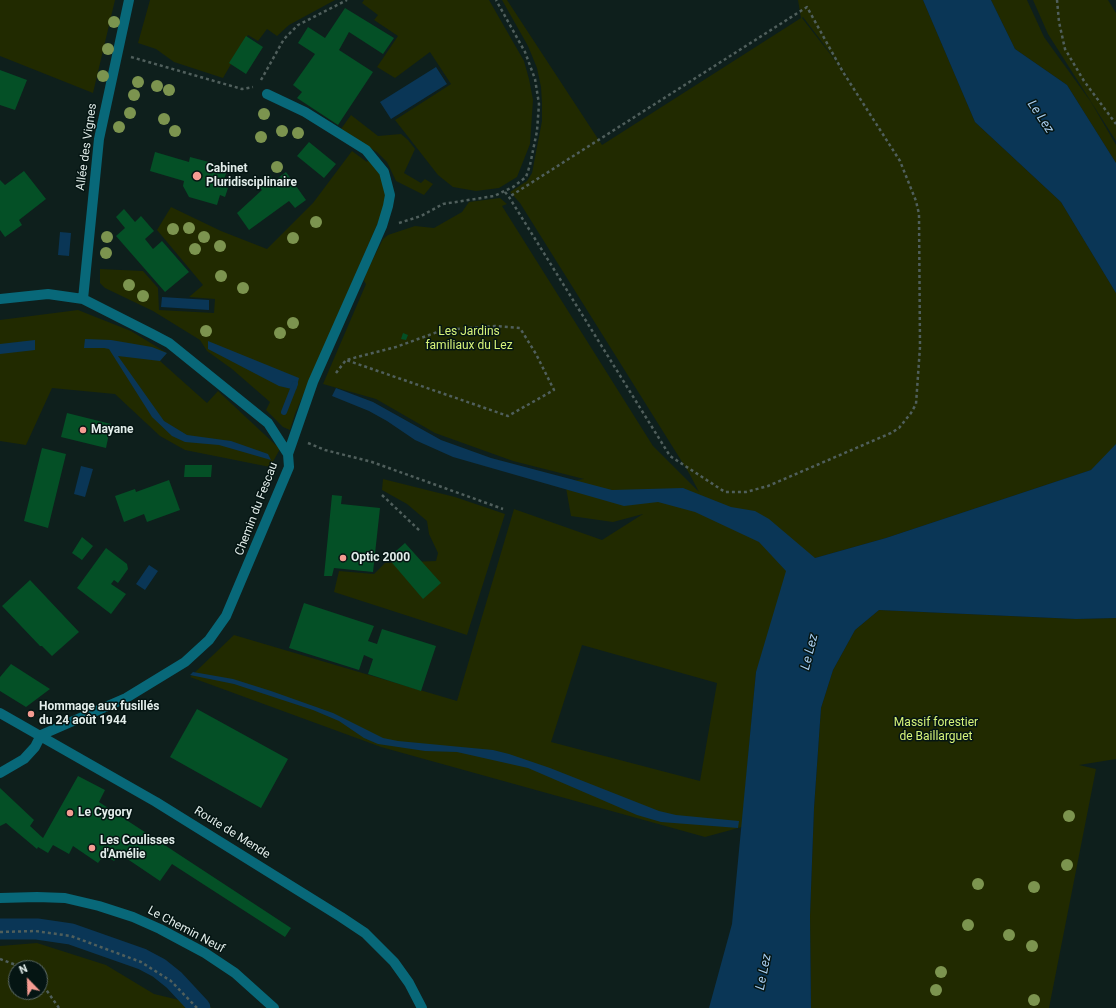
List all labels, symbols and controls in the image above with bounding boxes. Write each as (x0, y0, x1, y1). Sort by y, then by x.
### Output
water label: Le Lez (1023, 98, 1057, 136)
street label: Allée des Vignes (74, 102, 100, 192)
place label: Cabinet Pluridisciplinaire (206, 162, 297, 190)
marker: Cabinet Pluridisciplinaire (191, 170, 203, 182)
park label: Les Jardins familiaux du Lez (425, 325, 513, 353)
place label: Mayane (91, 423, 133, 437)
marker: Mayane (78, 425, 88, 435)
street label: Chemin du Fescau (233, 460, 281, 558)
place label: Optic 2000 (351, 551, 410, 565)
marker: Optic 2000 (338, 553, 348, 563)
water label: Le Lez (798, 632, 822, 672)
place label: Hommage aux fusillés du 24 août 1944 (39, 700, 159, 728)
marker: Hommage aux fusillés du 24 août 1944 (26, 709, 36, 719)
park label: Massif forestier de Baillarguet (894, 716, 978, 744)
street label: Route de Mende (191, 804, 273, 862)
place label: Le Cygory (78, 806, 132, 820)
marker: Le Cygory (65, 808, 75, 818)
place label: Les Coulisses d'Amélie (100, 834, 175, 862)
marker: Les Coulisses d'Amélie (87, 843, 97, 853)
street label: Le Chemin Neuf (145, 904, 227, 956)
water label: Le Lez (753, 953, 775, 991)
north arrow (8, 960, 48, 1000)
text: N (17, 962, 30, 977)

